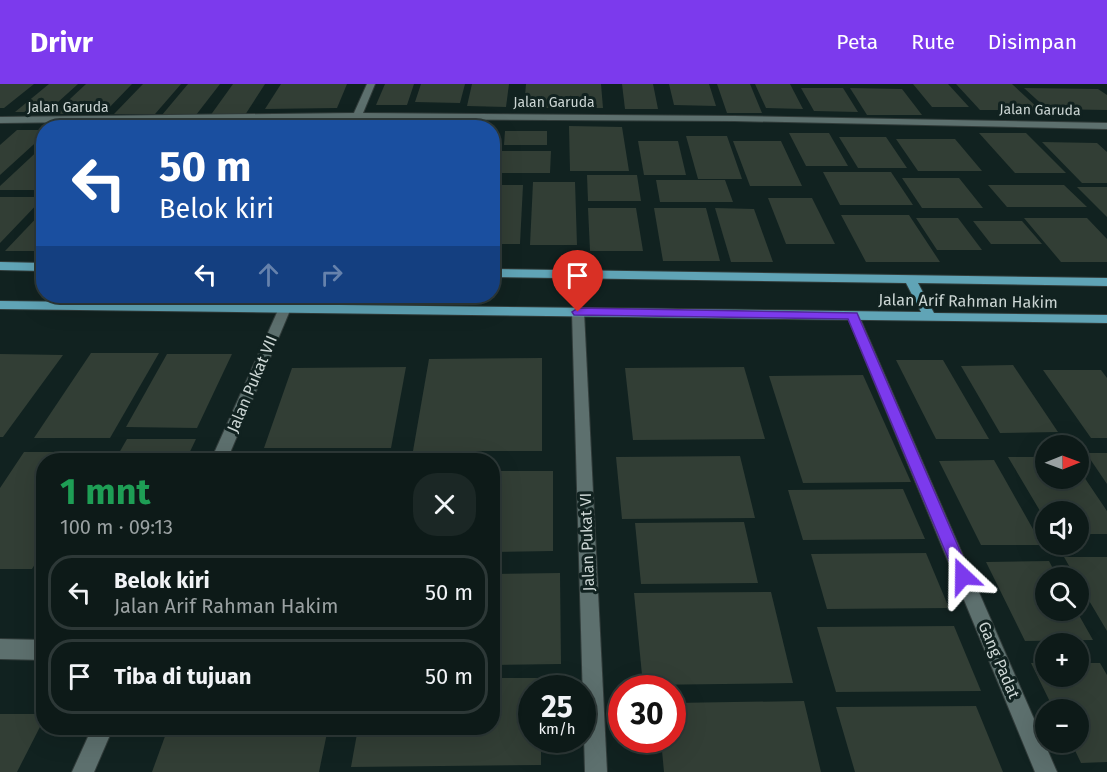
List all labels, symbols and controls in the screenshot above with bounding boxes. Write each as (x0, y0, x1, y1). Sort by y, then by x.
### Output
text: Drivr (30, 26, 93, 59)
text: Peta (836, 29, 878, 55)
text: Rute (911, 29, 955, 55)
text: Disimpan (988, 29, 1077, 55)
street label: Jalan Garuda (513, 94, 595, 111)
street label: Jalan Garuda (27, 99, 109, 116)
street label: Jalan Garuda (999, 101, 1081, 119)
text: 50 m (159, 142, 252, 192)
icon: left (60, 144, 138, 222)
text: Belok kiri (159, 193, 274, 225)
pin (552, 250, 603, 312)
icon: left (189, 258, 222, 291)
icon: ahead (252, 258, 285, 291)
icon: right (315, 258, 348, 291)
icon: arrive (561, 259, 594, 292)
street label: Jalan Arif Rahman Hakim (878, 290, 1058, 312)
street label: Jalan Pukat VII (223, 333, 281, 435)
north arrow (1035, 435, 1089, 489)
map controls (1035, 435, 1089, 753)
text: 1 mnt (60, 470, 150, 514)
button: close (413, 473, 476, 536)
street label: Jalan Pukat VI (576, 492, 598, 592)
button: sound (1035, 501, 1089, 555)
text: 100 m · 09:13 (60, 515, 173, 539)
position arrow (931, 544, 995, 608)
text: Belok kiri (114, 567, 210, 594)
button: search (1035, 567, 1089, 621)
icon: left (63, 576, 96, 609)
text: 50 m (425, 579, 473, 606)
text: Jalan Arif Rahman Hakim (114, 594, 338, 618)
street label: Gang Padat (974, 619, 1024, 702)
button: + (1035, 633, 1089, 687)
icon: arrive (63, 660, 96, 693)
text: Tiba di tujuan (114, 663, 251, 690)
text: 50 m (425, 663, 473, 690)
speed limit sign: 30 (608, 675, 686, 753)
text: 25 (541, 689, 573, 725)
button: − (1035, 699, 1089, 753)
text: km/h (538, 720, 576, 738)

